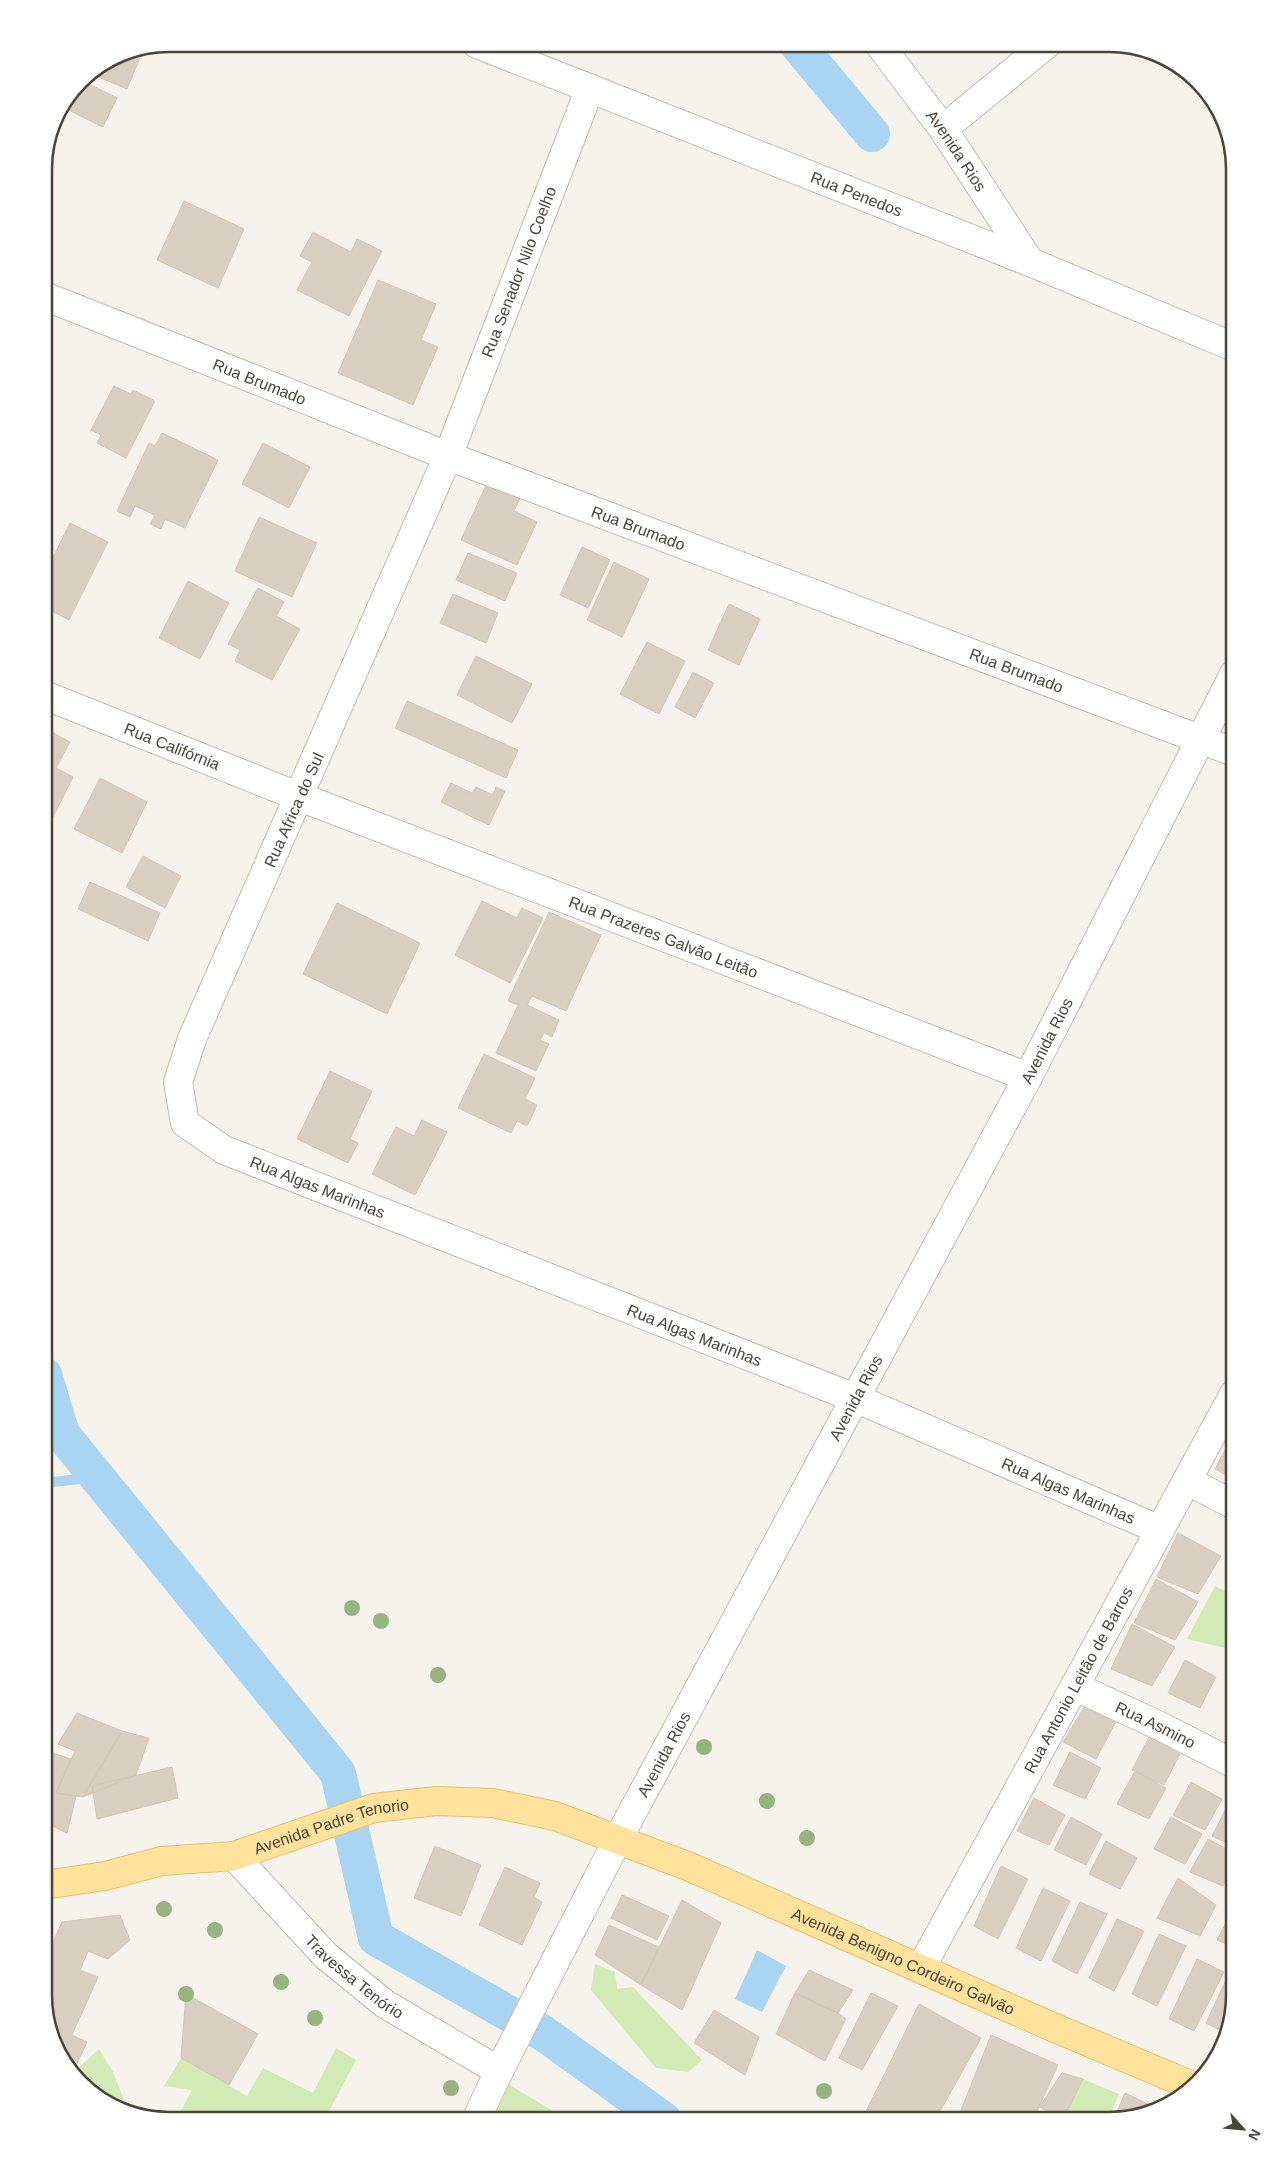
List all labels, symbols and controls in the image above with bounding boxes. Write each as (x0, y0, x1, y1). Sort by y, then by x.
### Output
street label: Avenida Rios (923, 107, 990, 194)
street label: Rua Penedos (808, 168, 905, 219)
street label: Rua Senador Nilo Coelho (479, 184, 559, 360)
street label: Rua Brumado (211, 355, 309, 408)
street label: Rua Brumado (589, 502, 688, 553)
street label: Rua Brumado (967, 645, 1066, 695)
street label: Rua Califórnia (122, 719, 223, 773)
street label: Rua Africa do Sul (261, 750, 327, 870)
street label: Rua Prazeres Galvão Leitão (567, 893, 760, 981)
street label: Avenida Rios (1018, 995, 1076, 1086)
street label: Rua Algas Marinhas (248, 1153, 387, 1221)
street label: Rua Algas Marinhas (625, 1301, 764, 1369)
street label: Avenida Rios (826, 1352, 885, 1443)
street label: Rua Algas Marinhas (999, 1454, 1138, 1527)
street label: Rua Antonio Leitão de Barros (1020, 1584, 1136, 1776)
street label: Rua Asmino (1113, 1698, 1198, 1751)
street label: Avenida Rios (634, 1709, 693, 1800)
street label: Avenida Padre Tenorio (252, 1796, 410, 1857)
street label: Avenida Benigno Cordeiro Galvão (789, 1905, 1017, 2018)
street label: Travessa Tenório (302, 1931, 407, 2022)
north arrow (1218, 2104, 1268, 2154)
text: N (1245, 2127, 1264, 2143)

